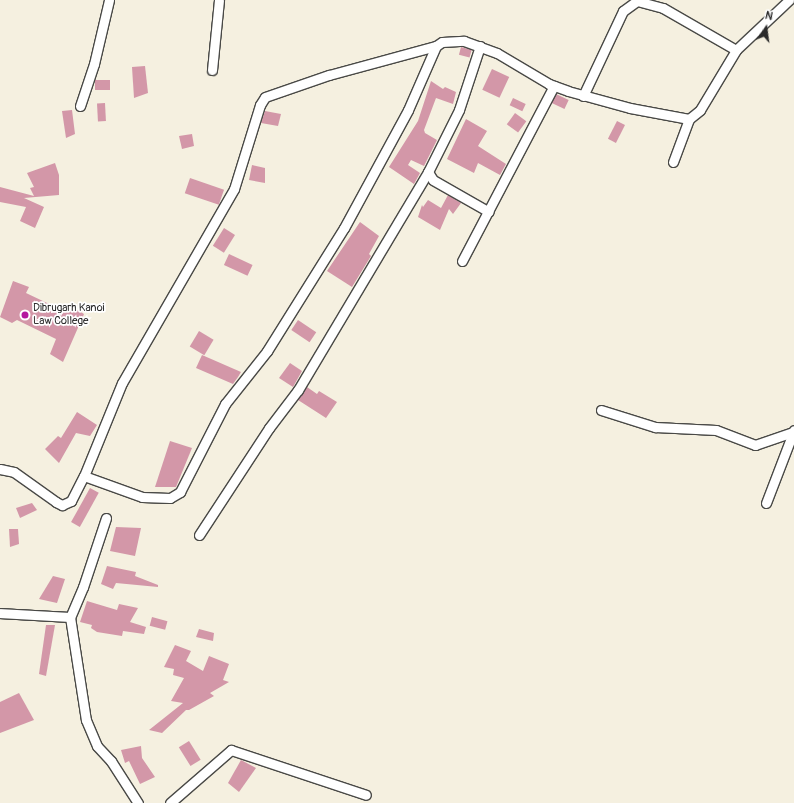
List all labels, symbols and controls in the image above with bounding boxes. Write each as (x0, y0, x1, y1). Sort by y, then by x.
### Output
north arrow (746, 8, 786, 48)
text: N (764, 9, 774, 23)
place label: Dibrugarh Kanoi Law College (33, 302, 105, 328)
marker: Dibrugarh Kanoi Law College (20, 310, 30, 320)

